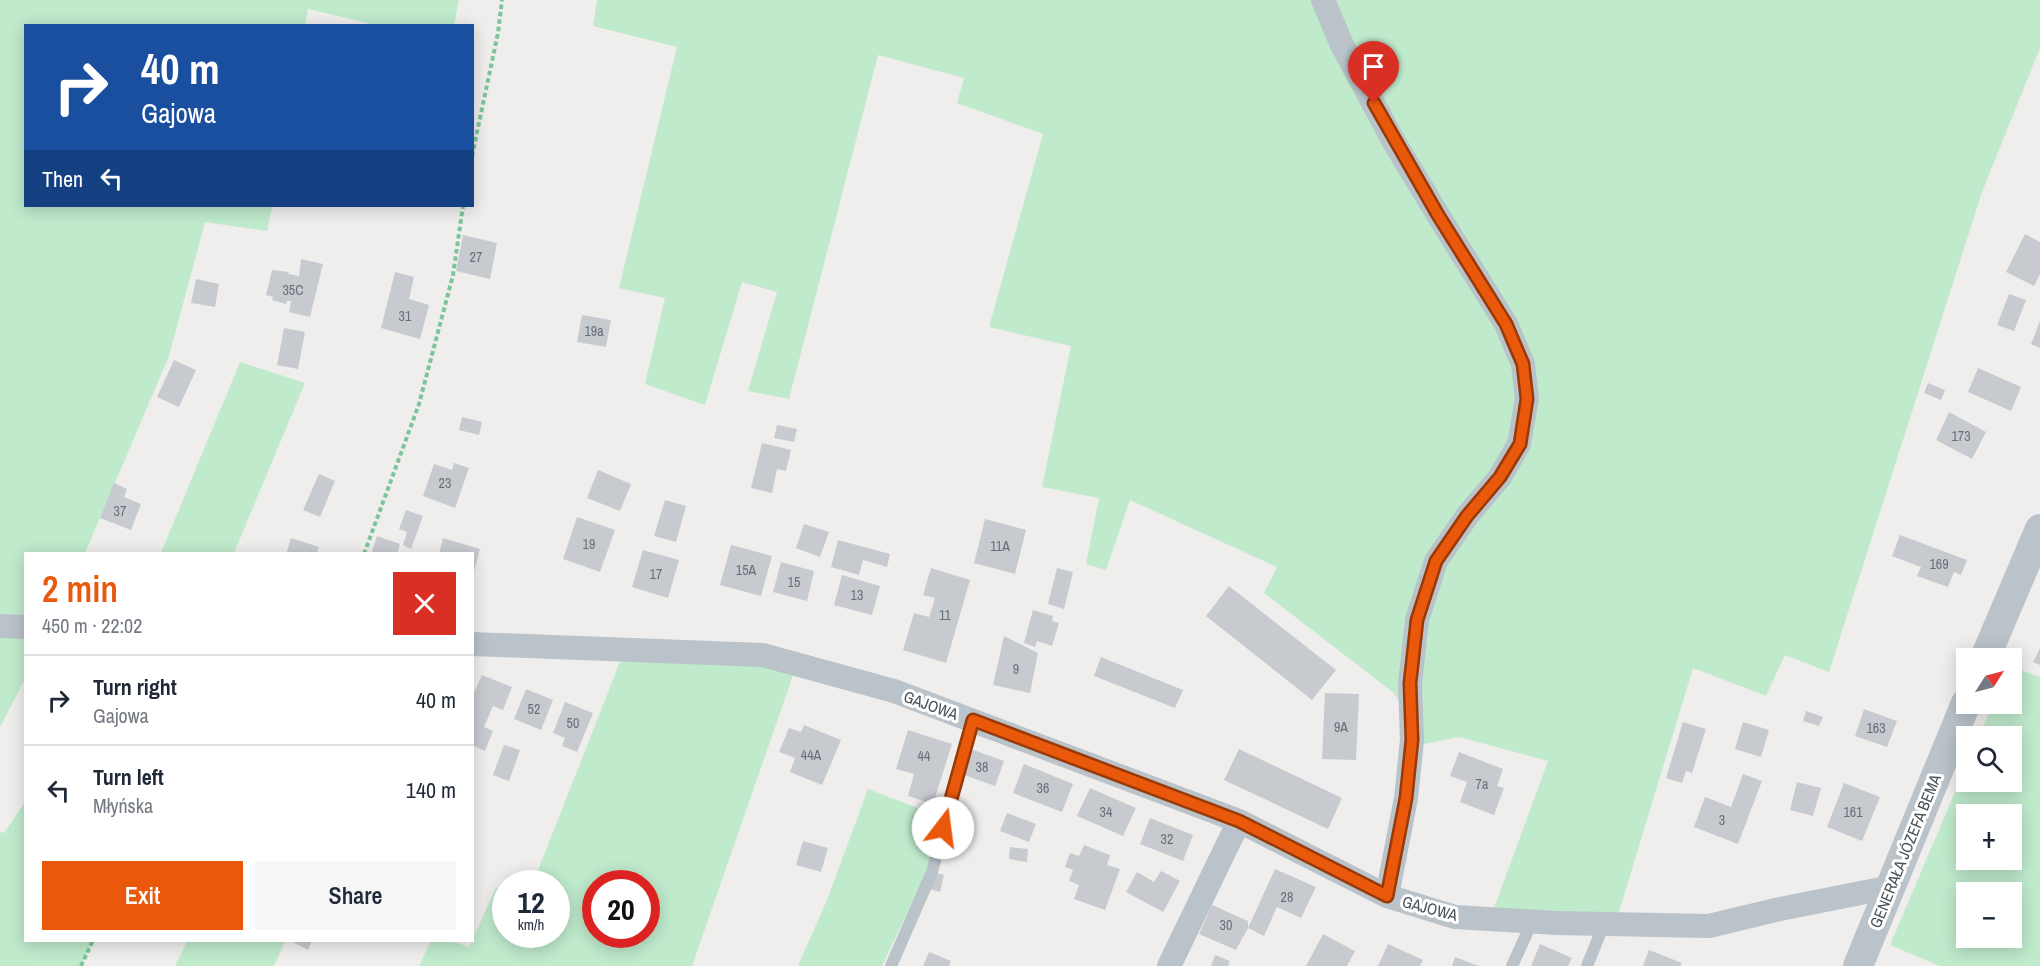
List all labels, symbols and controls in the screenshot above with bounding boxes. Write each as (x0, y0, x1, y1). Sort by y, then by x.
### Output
text: 40 m (141, 41, 220, 97)
pin (1348, 41, 1399, 103)
icon: right (42, 48, 120, 126)
icon: arrive (1357, 50, 1390, 83)
text: Gajowa (141, 95, 216, 131)
icon: left (95, 162, 128, 195)
text: Then (42, 164, 83, 194)
house number: 27 (470, 248, 482, 266)
house number: 35C (282, 281, 304, 299)
house number: 31 (399, 307, 412, 325)
house number: 19a (584, 322, 604, 340)
house number: 173 (1951, 427, 1971, 445)
house number: 23 (439, 474, 451, 492)
house number: 37 (114, 502, 126, 520)
house number: 19 (583, 535, 595, 553)
house number: 11A (990, 537, 1010, 555)
house number: 169 (1929, 555, 1949, 573)
house number: 15A (736, 561, 757, 579)
text: 2 min (42, 565, 118, 613)
house number: 17 (650, 565, 662, 583)
button: close (393, 572, 456, 635)
house number: 15 (788, 573, 800, 591)
house number: 13 (851, 586, 863, 604)
house number: 11 (939, 606, 952, 624)
text: 450 m · 22:02 (42, 612, 142, 639)
north arrow (1956, 648, 2022, 714)
map controls (1956, 648, 2022, 948)
house number: 9 (1013, 660, 1019, 678)
text: Turn right (93, 672, 177, 702)
icon: right (42, 684, 75, 717)
text: 40 m (416, 685, 456, 715)
street label: GAJOWA (901, 685, 961, 725)
house number: 52 (528, 700, 540, 718)
text: Gajowa (93, 702, 149, 729)
house number: 50 (567, 714, 579, 732)
house number: 9A (1334, 718, 1348, 736)
house number: 163 (1866, 719, 1886, 737)
button: search (1956, 726, 2022, 792)
house number: 44A (801, 746, 822, 764)
house number: 44 (918, 747, 931, 765)
house number: 38 (976, 758, 988, 776)
text: Turn left (93, 762, 164, 792)
street label: GENERAŁA JÓZEFA BEMA (1864, 771, 1946, 931)
icon: left (42, 774, 75, 807)
text: 140 m (406, 775, 456, 805)
house number: 7a (1476, 775, 1489, 793)
house number: 36 (1037, 779, 1049, 797)
text: Młyńska (93, 792, 153, 819)
position arrow (911, 796, 975, 860)
house number: 34 (1100, 803, 1113, 821)
house number: 161 (1843, 803, 1863, 821)
button: + (1956, 804, 2022, 870)
house number: 3 (1719, 811, 1725, 829)
house number: 32 (1161, 830, 1173, 848)
button: Exit (42, 861, 243, 930)
button: Share (255, 861, 456, 930)
speed limit sign: 20 (582, 870, 660, 948)
text: 12 (517, 882, 545, 922)
button: − (1956, 882, 2022, 948)
house number: 28 (1281, 888, 1293, 906)
street label: GAJOWA (1400, 890, 1460, 926)
text: km/h (518, 914, 544, 935)
house number: 30 (1220, 916, 1232, 934)

